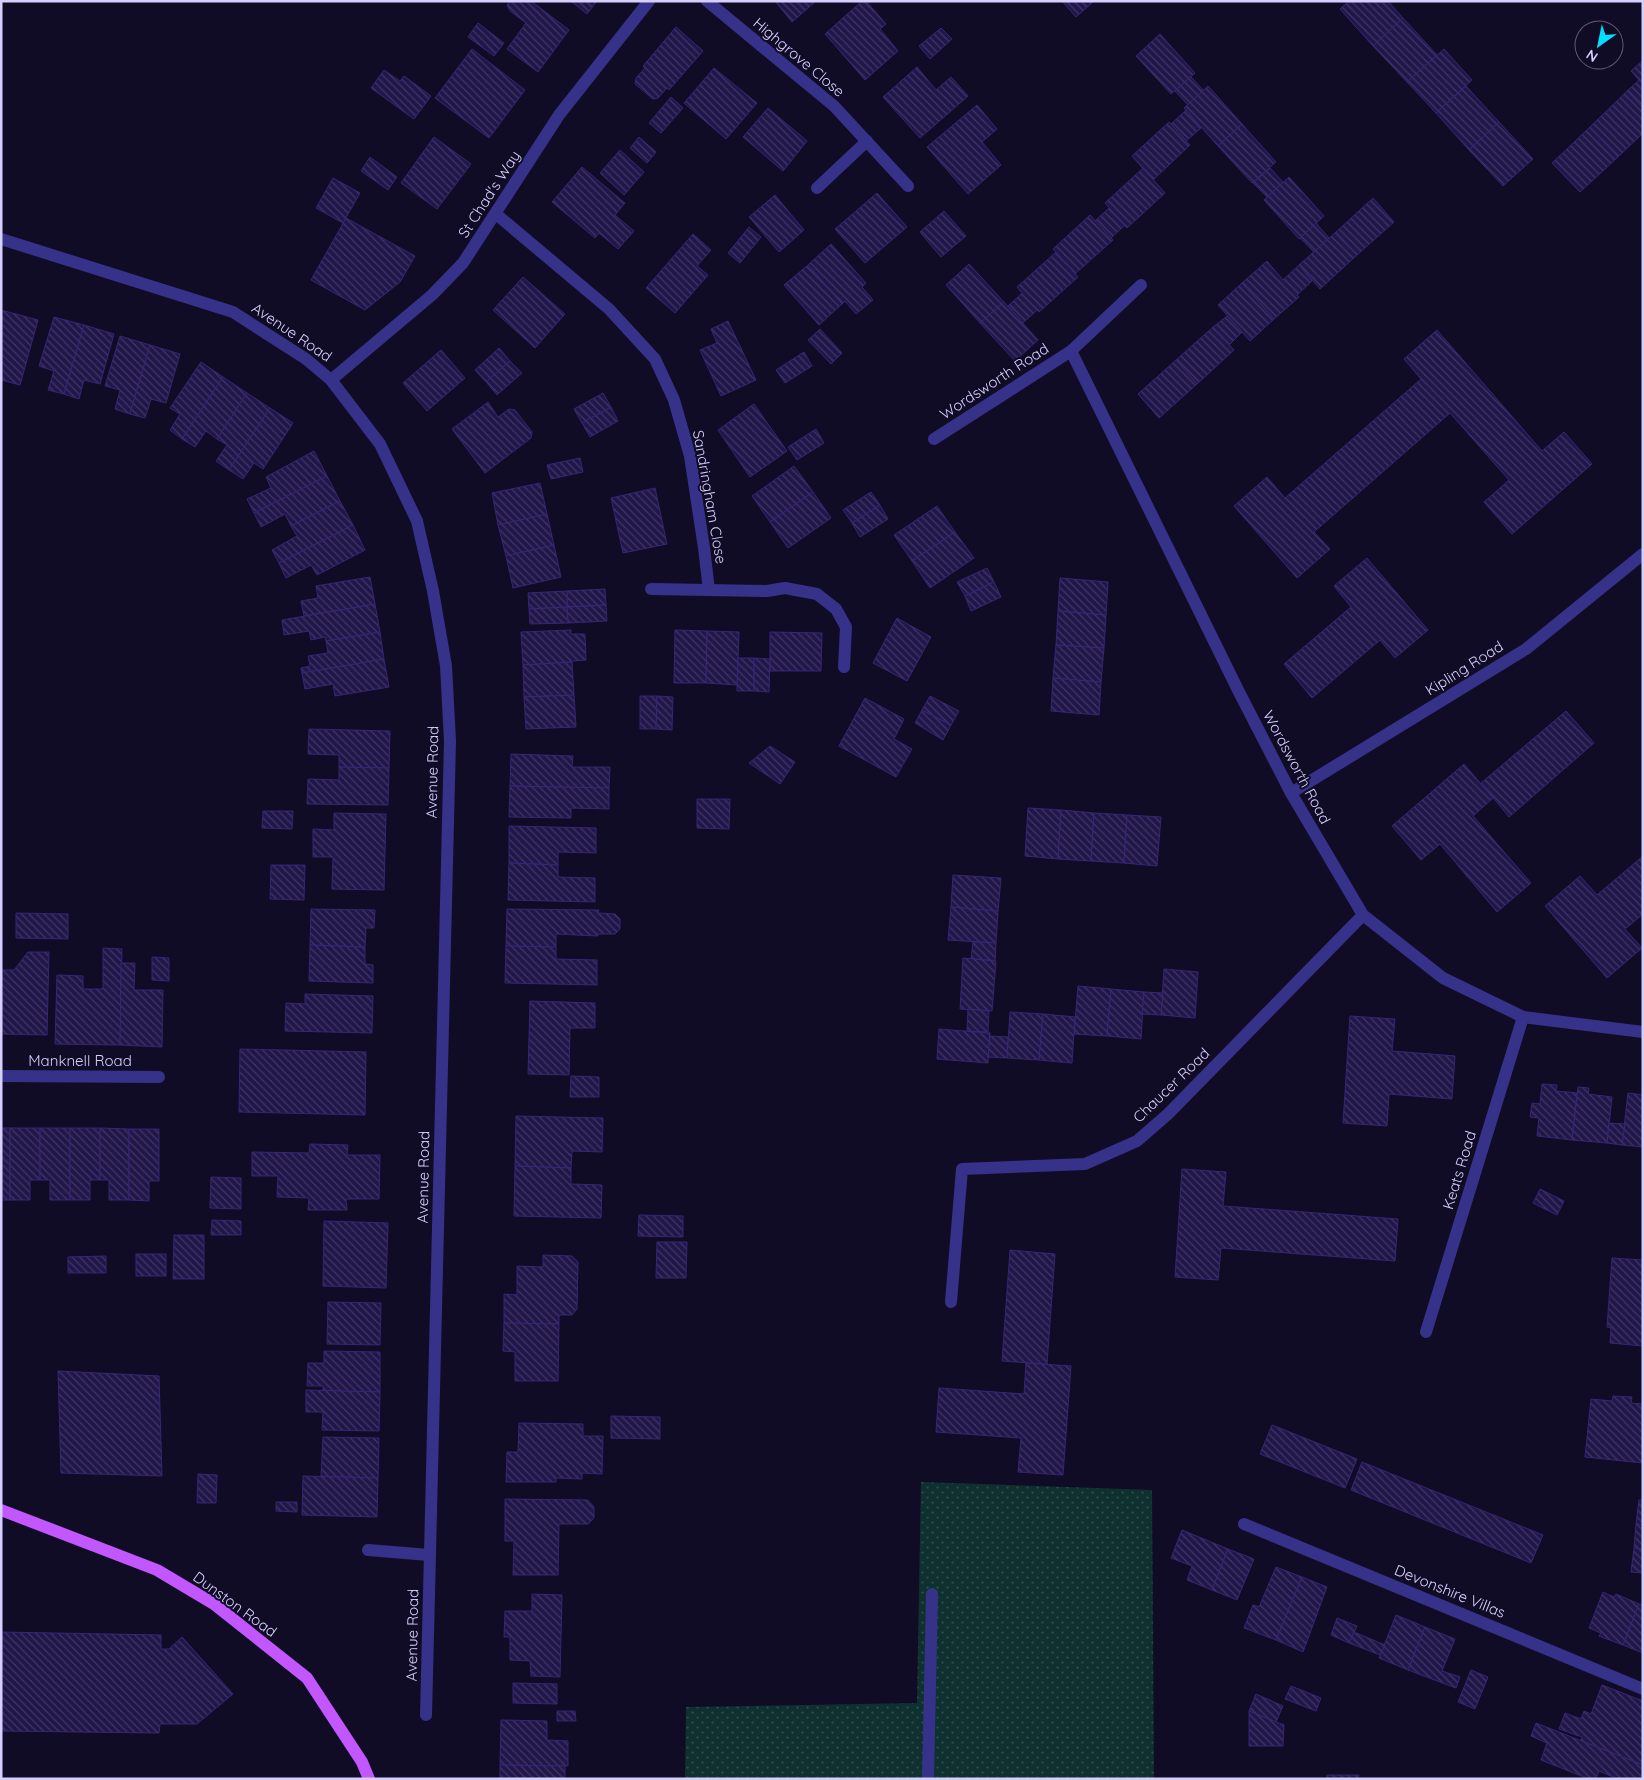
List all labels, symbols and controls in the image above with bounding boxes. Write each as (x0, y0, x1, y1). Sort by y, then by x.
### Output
street label: Highgrove Close (749, 13, 849, 101)
north arrow (1574, 20, 1624, 70)
text: N (1583, 46, 1601, 66)
street label: St Chad's Way (454, 147, 524, 241)
street label: Avenue Road (248, 298, 336, 366)
street label: Wordsworth Road (936, 339, 1052, 423)
street label: Sandringham Close (689, 429, 731, 565)
street label: Kipling Road (1421, 637, 1507, 699)
street label: Wordsworth Road (1259, 707, 1335, 827)
street label: Avenue Road (422, 726, 442, 818)
street label: Chaucer Road (1129, 1044, 1213, 1126)
street label: Manknell Road (28, 1051, 132, 1070)
street label: Keats Road (1438, 1128, 1480, 1212)
street label: Avenue Road (413, 1131, 433, 1223)
street label: Devonshire Villas (1392, 1560, 1508, 1622)
street label: Dunston Road (189, 1567, 281, 1641)
street label: Avenue Road (402, 1589, 422, 1681)

